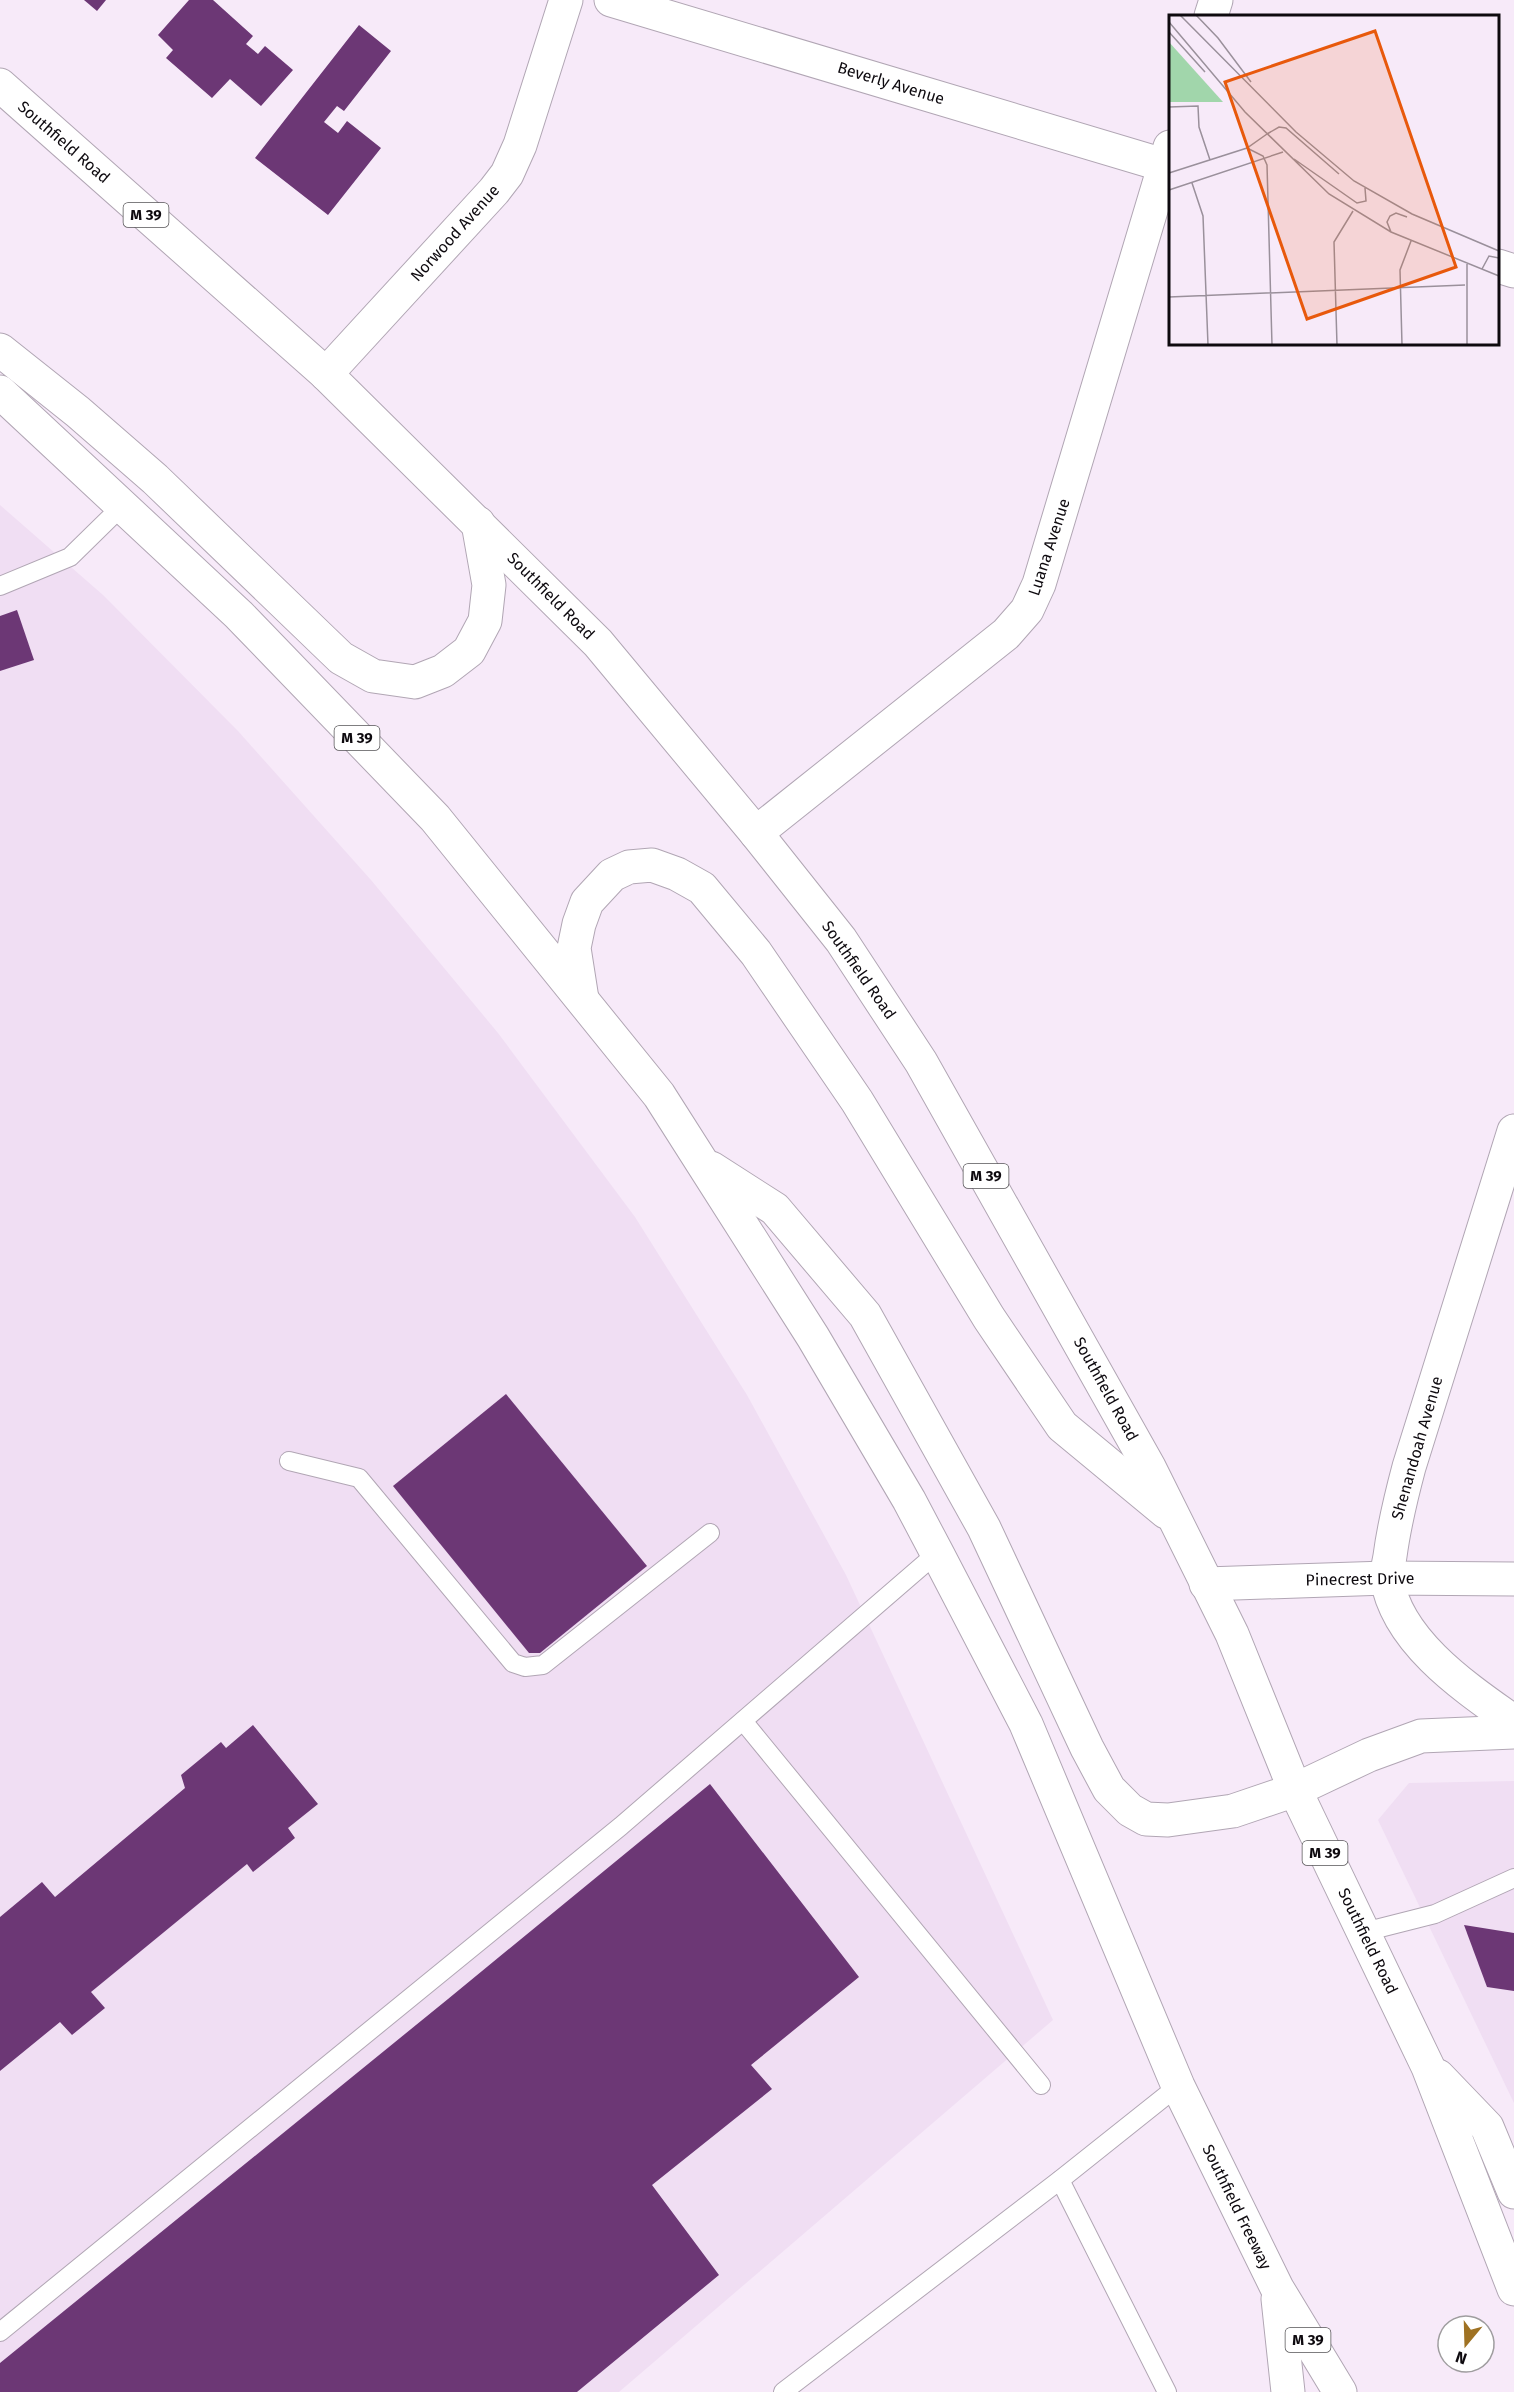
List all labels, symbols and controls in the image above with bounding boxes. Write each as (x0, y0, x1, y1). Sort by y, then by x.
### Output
inset map (1169, 15, 1499, 345)
street label: Beverly Avenue (835, 58, 947, 108)
street label: Southfield Road (14, 97, 114, 187)
street label: Norwood Avenue (407, 181, 503, 285)
road number: M 39 (124, 203, 168, 227)
street label: Luana Avenue (1024, 496, 1074, 598)
street label: Southfield Road (503, 548, 599, 644)
road number: M 39 (334, 726, 380, 750)
street label: Southfield Road (818, 917, 900, 1023)
road number: M 39 (964, 1164, 1008, 1188)
street label: Southfield Road (1070, 1334, 1142, 1444)
street label: Shenandoah Avenue (1387, 1374, 1447, 1522)
street label: Pinecrest Drive (1305, 1569, 1415, 1589)
road number: M 39 (1302, 1841, 1348, 1865)
street label: Southfield Road (1334, 1885, 1402, 1997)
street label: Southfield Freeway (1198, 2141, 1276, 2273)
north arrow (1436, 2314, 1496, 2374)
road number: M 39 (1286, 2328, 1330, 2352)
text: N (1453, 2347, 1469, 2368)

